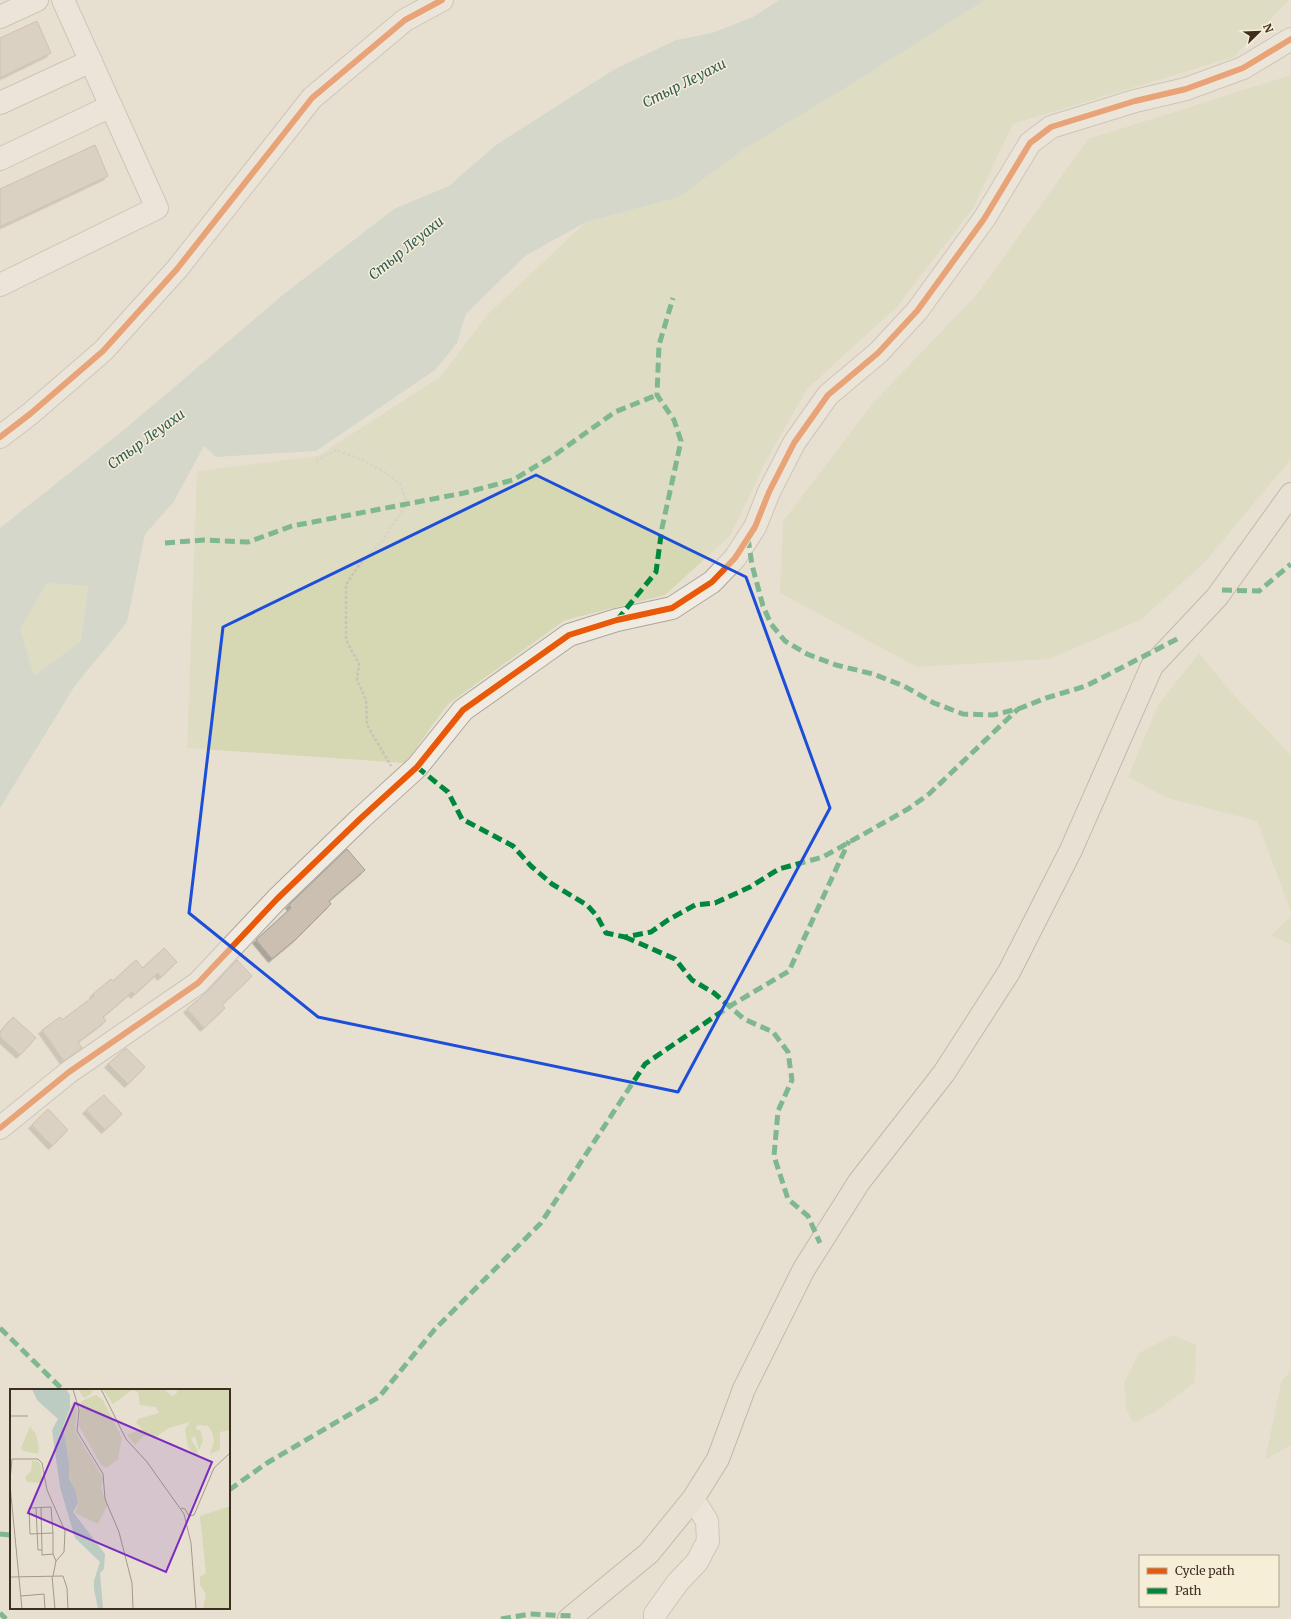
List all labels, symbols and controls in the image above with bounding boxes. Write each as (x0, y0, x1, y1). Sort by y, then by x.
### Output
north arrow (1239, 12, 1279, 52)
text: N (1260, 21, 1276, 35)
water label: Стыр Леуахи (639, 54, 729, 112)
water label: Стыр Леуахи (365, 212, 447, 284)
water label: Стыр Леуахи (104, 405, 188, 473)
inset map (10, 1389, 230, 1609)
legend (1139, 1555, 1279, 1607)
text: Cycle path (1175, 1563, 1235, 1578)
text: Path (1175, 1583, 1201, 1598)

